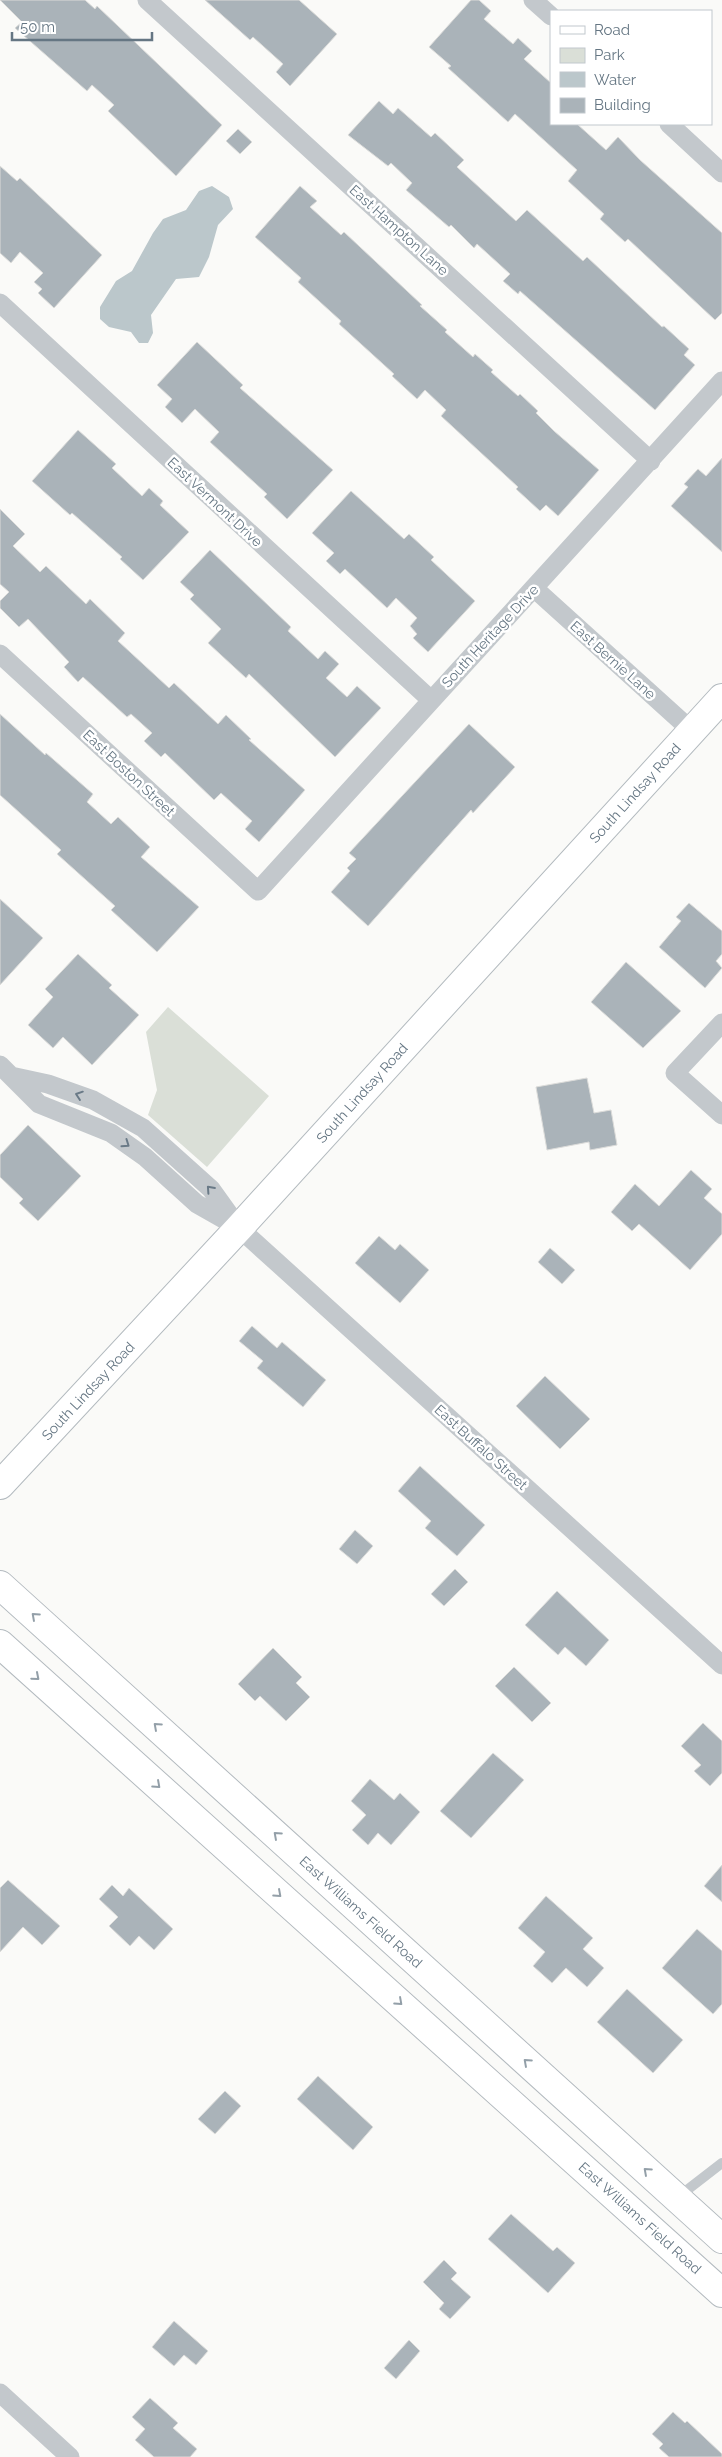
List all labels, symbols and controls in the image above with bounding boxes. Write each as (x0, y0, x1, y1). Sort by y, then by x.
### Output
scale bar (12, 10, 152, 42)
legend (550, 10, 712, 125)
text: 50 m (20, 18, 55, 36)
text: Road (594, 21, 630, 39)
text: Park (594, 46, 625, 64)
text: Water (594, 71, 637, 89)
text: Building (594, 96, 651, 114)
street label: East Hampton Lane (346, 181, 452, 279)
street label: East Vermont Drive (164, 454, 266, 550)
street label: South Heritage Drive (438, 581, 542, 691)
street label: East Bernie Lane (567, 618, 659, 702)
street label: East Boston Street (80, 727, 178, 820)
street label: South Lindsay Road (586, 740, 684, 846)
street label: South Lindsay Road (313, 1040, 411, 1146)
one-way arrow (76, 1091, 84, 1101)
one-way arrow (120, 1138, 130, 1147)
one-way arrow (207, 1185, 216, 1194)
street label: South Lindsay Road (38, 1339, 138, 1443)
street label: East Buffalo Street (431, 1401, 531, 1493)
one-way arrow (31, 1613, 40, 1622)
one-way arrow (31, 1671, 40, 1680)
one-way arrow (153, 1723, 162, 1732)
one-way arrow (152, 1779, 161, 1788)
one-way arrow (273, 1832, 282, 1841)
street label: East Williams Field Road (297, 1853, 425, 1971)
one-way arrow (272, 1888, 281, 1897)
one-way arrow (394, 1996, 403, 2005)
one-way arrow (523, 2059, 532, 2068)
street label: East Williams Field Road (576, 2159, 704, 2277)
one-way arrow (644, 2168, 653, 2177)

